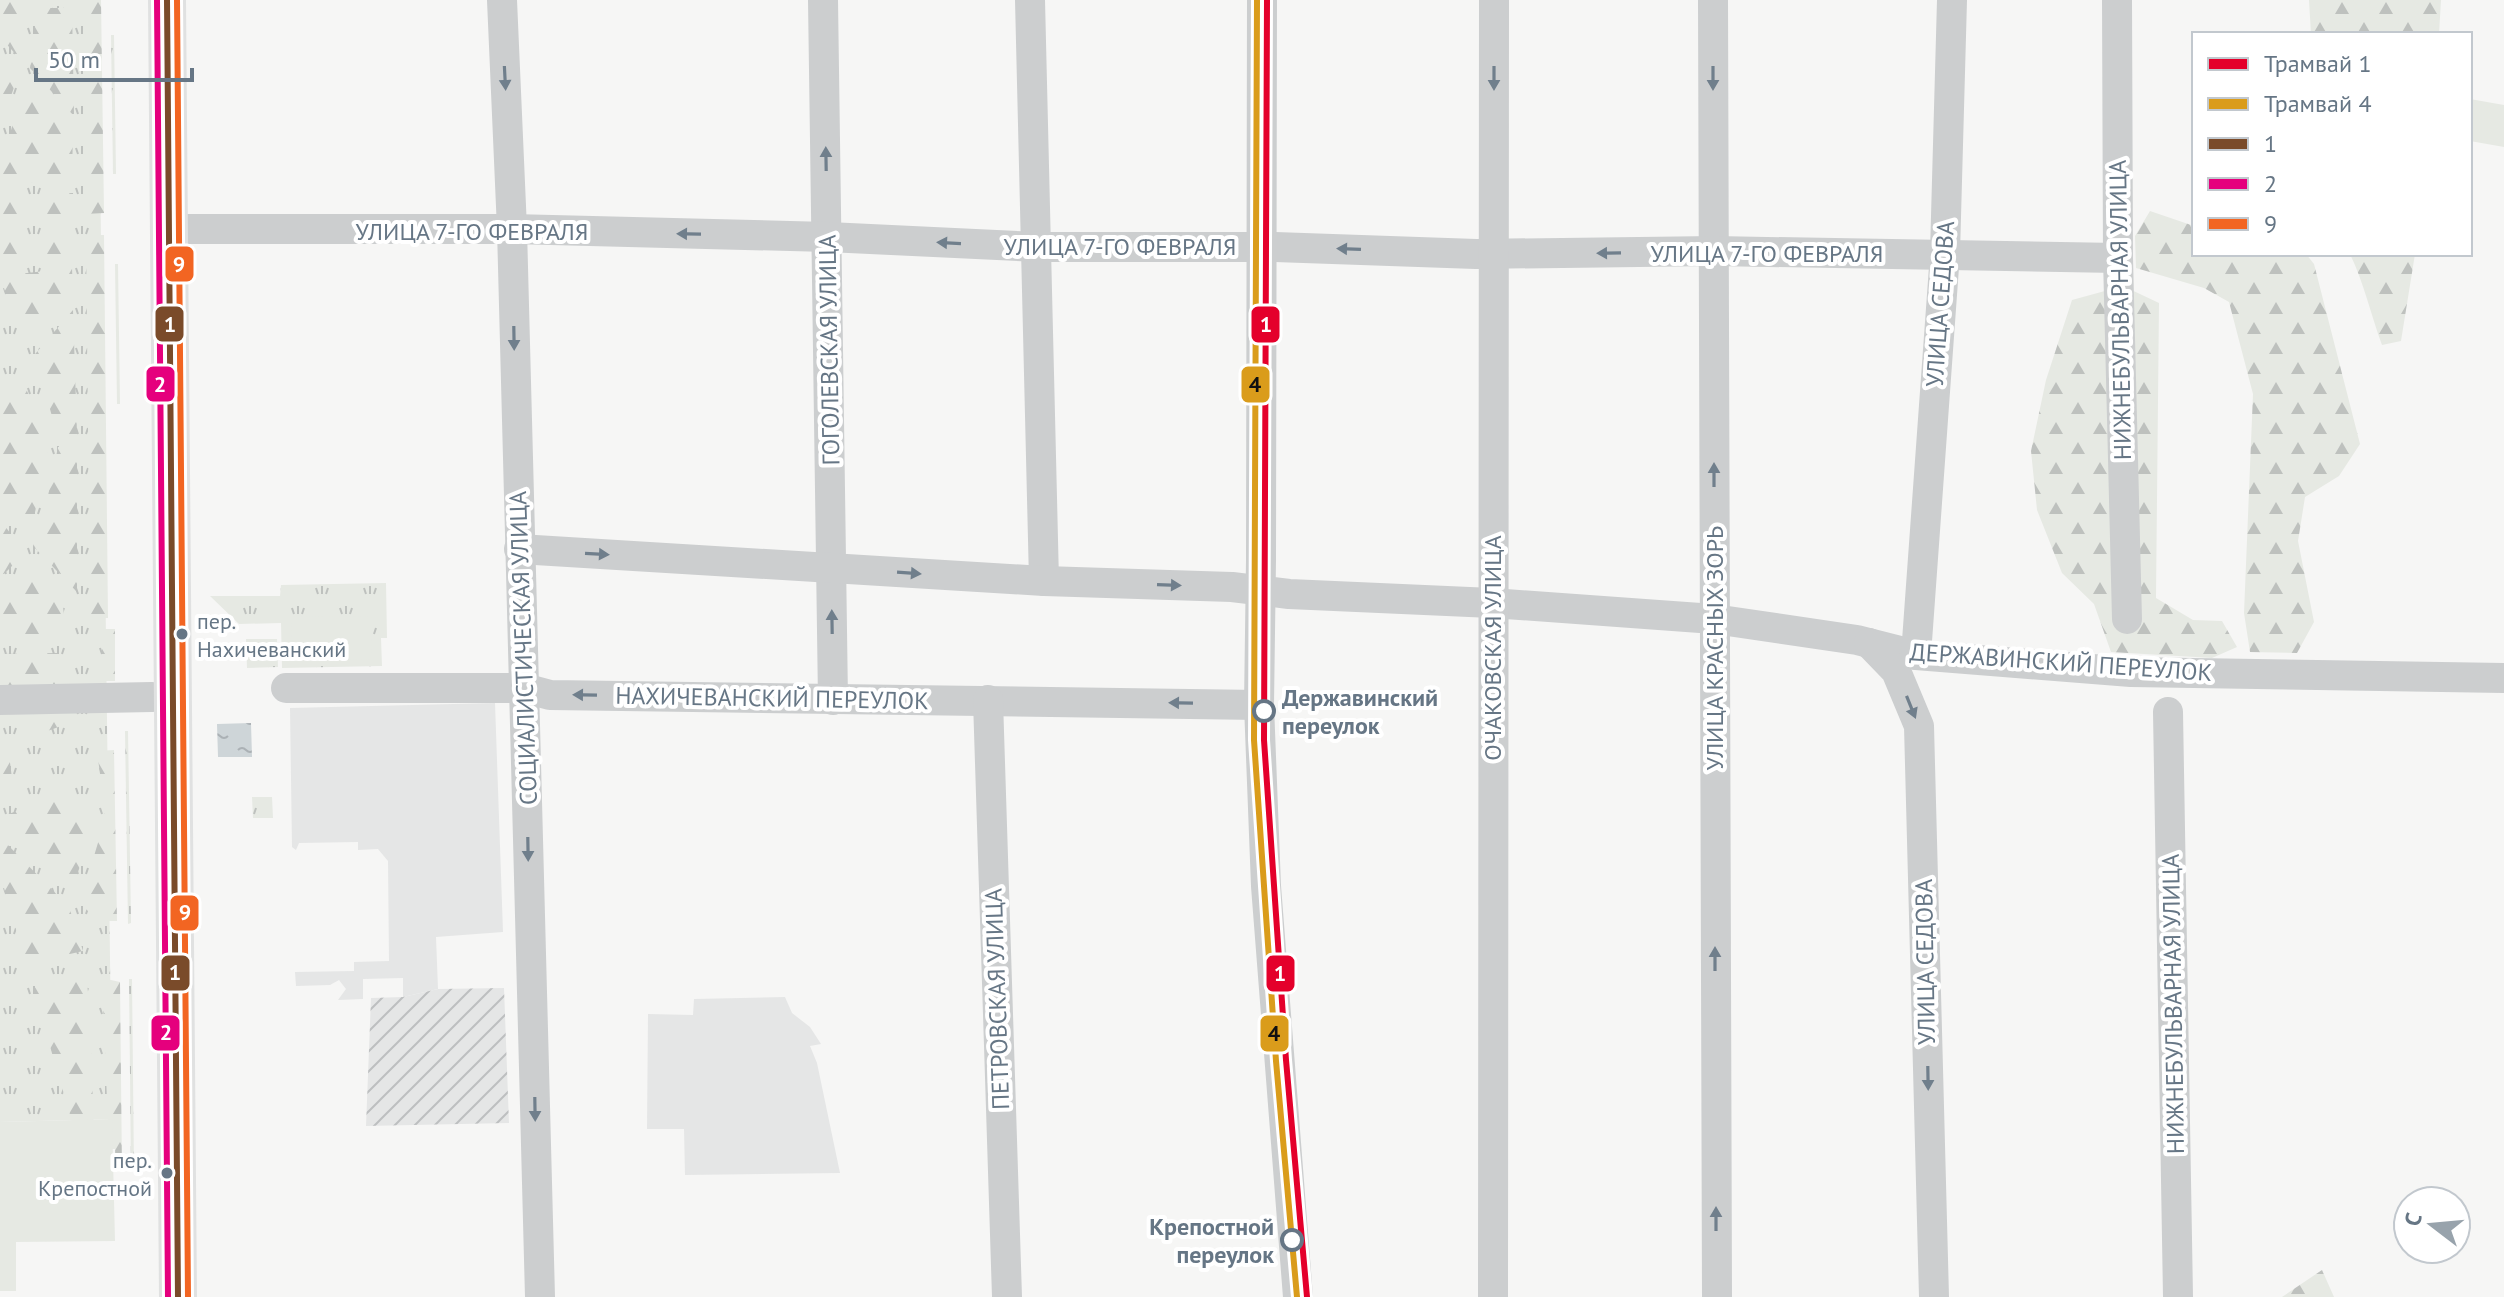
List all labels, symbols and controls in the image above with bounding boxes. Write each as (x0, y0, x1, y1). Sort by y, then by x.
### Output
scale bar (36, 32, 192, 82)
legend (2192, 32, 2472, 256)
text: 50 m (48, 44, 100, 75)
text: Трамвай 1 (2264, 48, 2372, 79)
one-way arrow (499, 66, 512, 91)
one-way arrow (1487, 66, 1500, 91)
one-way arrow (1707, 66, 1719, 91)
text: Трамвай 4 (2264, 88, 2372, 119)
text: 1 (2264, 128, 2277, 159)
one-way arrow (820, 146, 833, 171)
street label: НИЖНЕБУЛЬВАРНАЯ УЛИЦА (2102, 160, 2138, 460)
text: 2 (2264, 168, 2277, 199)
text: 9 (2264, 208, 2277, 239)
street label: УЛИЦА 7-ГО ФЕВРАЛЯ (356, 216, 588, 247)
street label: УЛИЦА СЕДОВА (1919, 220, 1961, 388)
one-way arrow (676, 227, 701, 240)
street label: УЛИЦА 7-ГО ФЕВРАЛЯ (1004, 231, 1236, 262)
street label: ГОГОЛЕВСКАЯ УЛИЦА (811, 234, 847, 466)
one-way arrow (936, 236, 961, 249)
street label: УЛИЦА 7-ГО ФЕВРАЛЯ (1651, 238, 1883, 269)
one-way arrow (1336, 243, 1361, 256)
line badge: 9 (164, 245, 195, 283)
one-way arrow (1596, 246, 1621, 259)
text: 9 (173, 250, 185, 278)
line badge: 1 (154, 305, 185, 343)
line badge: 1 (1250, 305, 1281, 344)
text: 1 (164, 310, 176, 338)
text: 1 (1260, 310, 1272, 338)
one-way arrow (508, 326, 521, 351)
line badge: 2 (145, 365, 176, 403)
line badge: 4 (1240, 365, 1271, 404)
text: 2 (154, 370, 166, 398)
text: 4 (1249, 370, 1262, 398)
one-way arrow (1708, 462, 1720, 487)
street label: СОЦИАЛИСТИЧЕСКАЯ УЛИЦА (502, 490, 544, 806)
street label: УЛИЦА КРАСНЫХ ЗОРЬ (1699, 526, 1730, 770)
street label: ОЧАКОВСКАЯ УЛИЦА (1477, 535, 1508, 761)
one-way arrow (585, 548, 610, 561)
one-way arrow (897, 566, 922, 579)
one-way arrow (1157, 578, 1182, 591)
place label: пер. Нахичеванский (197, 607, 346, 663)
one-way arrow (826, 609, 839, 634)
marker: пер. Нахичеванский (174, 626, 190, 642)
street label: ДЕРЖАВИНСКИЙ ПЕРЕУЛОК (1909, 636, 2213, 688)
street label: НАХИЧЕВАНСКИЙ ПЕРЕУЛОК (615, 680, 929, 716)
place label: Державинский переулок (1282, 682, 1438, 741)
one-way arrow (572, 689, 597, 701)
one-way arrow (1905, 695, 1918, 719)
one-way arrow (1168, 697, 1193, 710)
marker: Державинский переулок (1253, 700, 1275, 722)
one-way arrow (522, 837, 535, 863)
street label: НИЖНЕБУЛЬВАРНАЯ УЛИЦА (2155, 854, 2191, 1154)
street label: УЛИЦА СЕДОВА (1908, 879, 1942, 1045)
street label: ПЕТРОВСКАЯ УЛИЦА (978, 888, 1016, 1110)
line badge: 9 (169, 894, 200, 932)
text: 9 (179, 898, 191, 926)
one-way arrow (1709, 946, 1721, 971)
line badge: 1 (160, 954, 191, 992)
line badge: 1 (1265, 954, 1296, 993)
text: 1 (169, 958, 181, 986)
text: 1 (1274, 959, 1286, 987)
line badge: 2 (150, 1014, 181, 1052)
line badge: 4 (1259, 1014, 1290, 1053)
text: 2 (160, 1018, 172, 1046)
text: 4 (1268, 1019, 1281, 1047)
one-way arrow (1922, 1066, 1934, 1091)
one-way arrow (529, 1097, 541, 1122)
place label: пер. Крепостной (38, 1146, 152, 1202)
marker: пер. Крепостной (159, 1165, 175, 1181)
north arrow (2392, 1185, 2472, 1265)
one-way arrow (1710, 1206, 1722, 1231)
text: С (2398, 1210, 2428, 1229)
place label: Крепостной переулок (1149, 1211, 1274, 1270)
marker: Крепостной переулок (1281, 1229, 1303, 1251)

